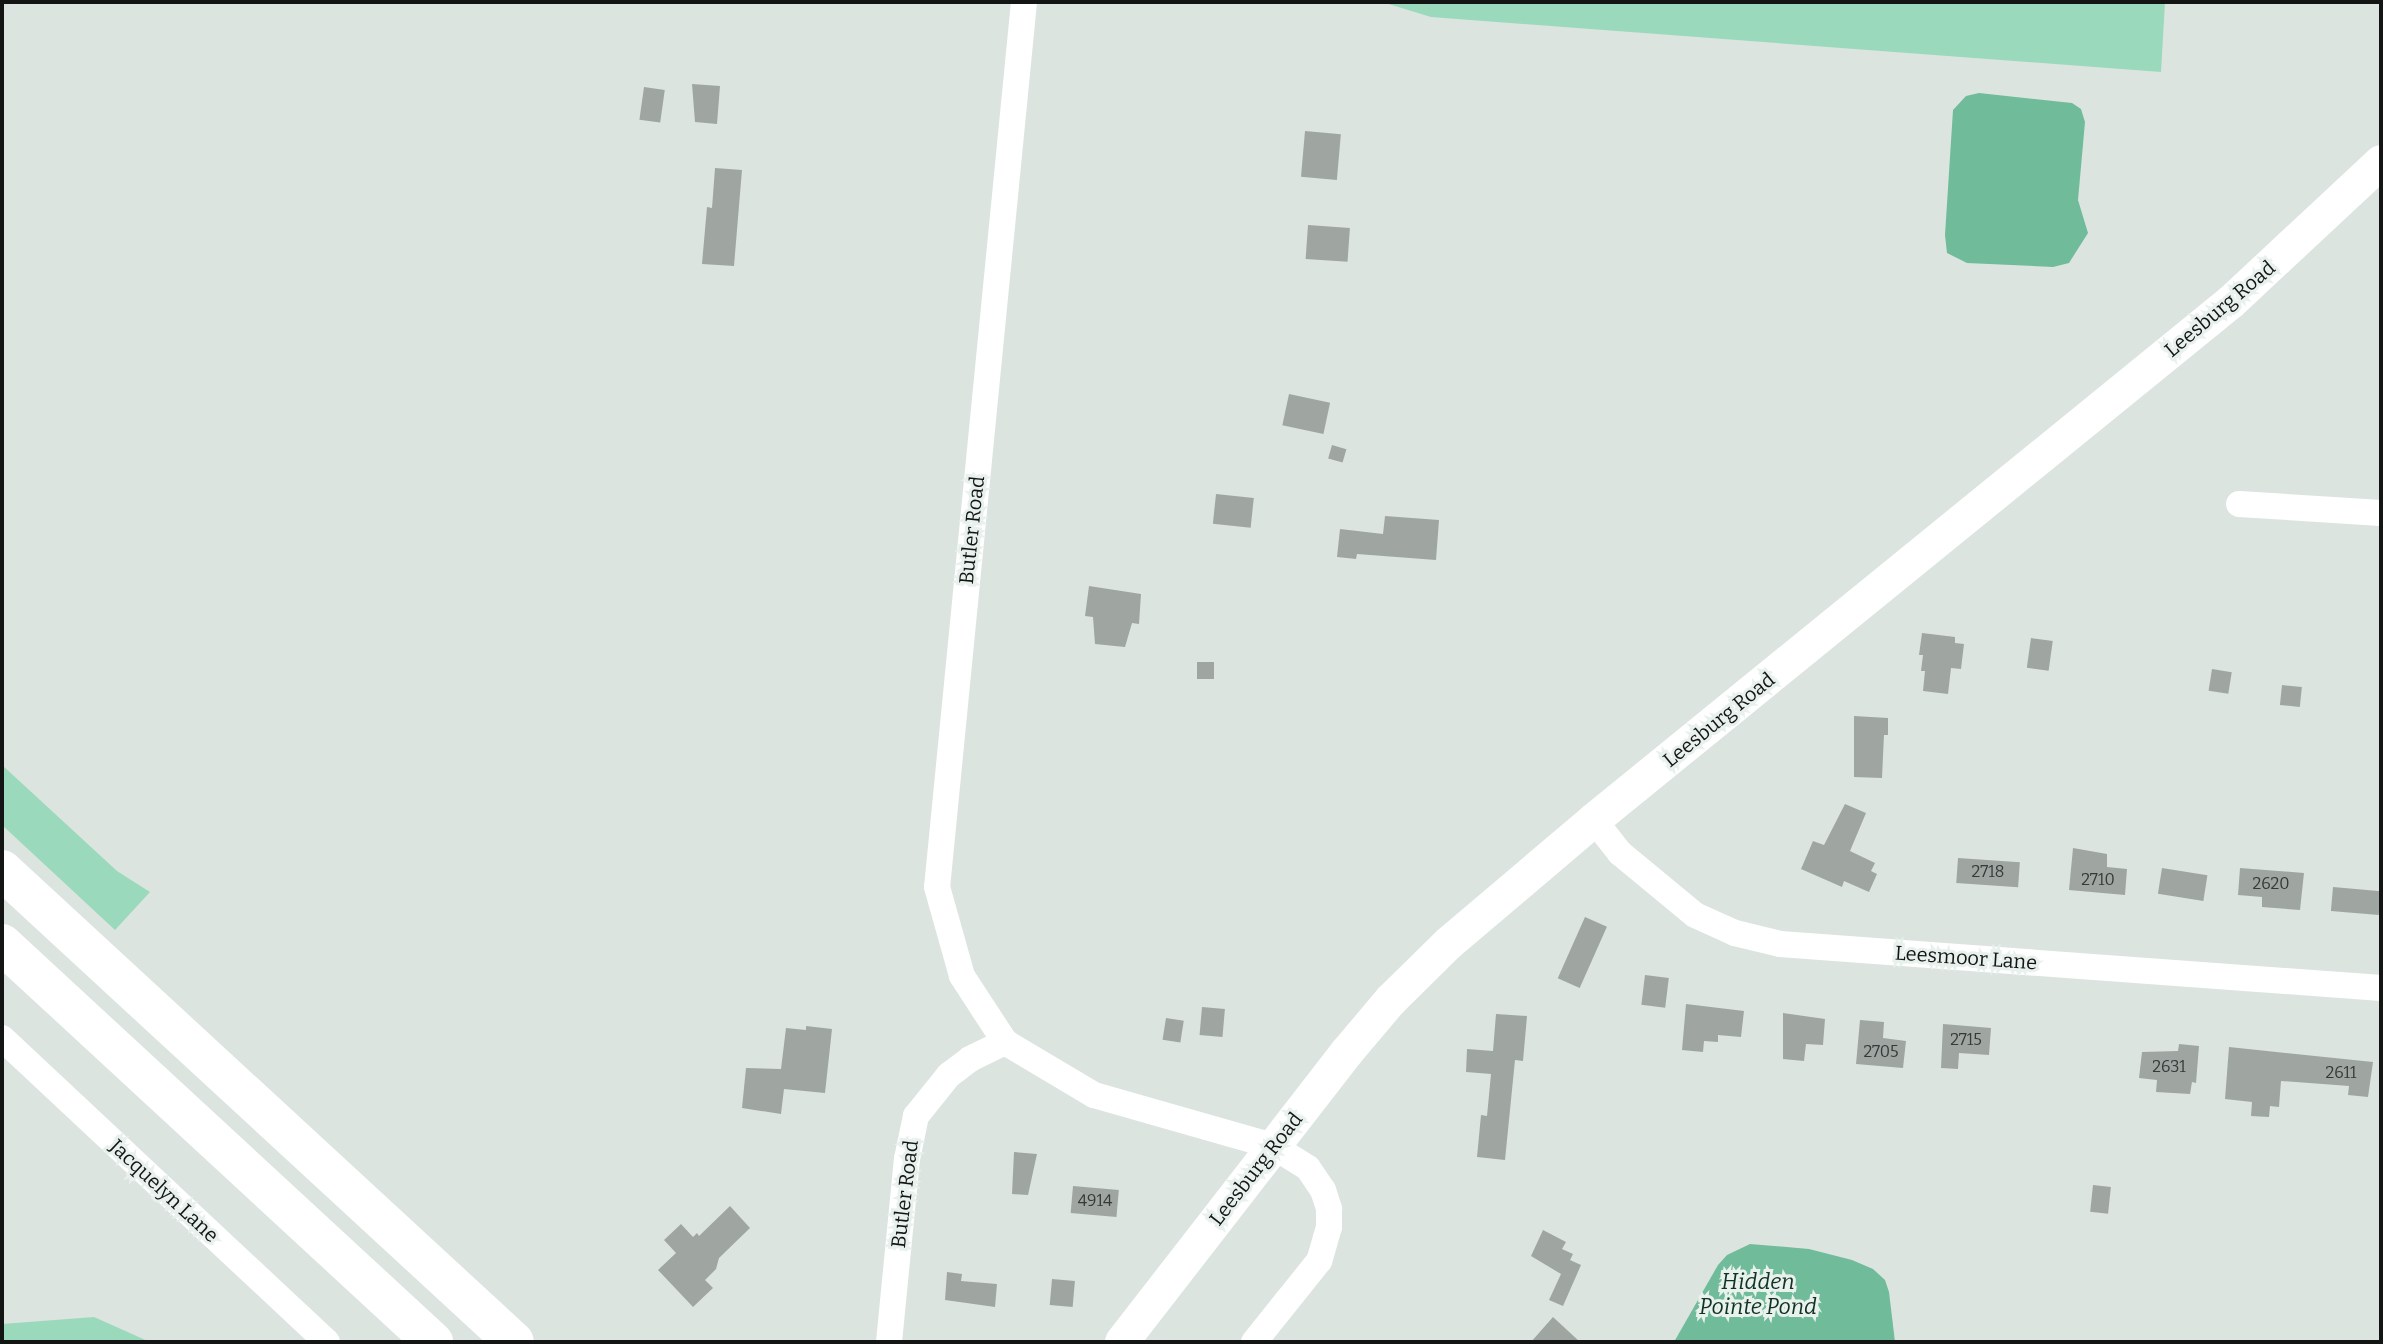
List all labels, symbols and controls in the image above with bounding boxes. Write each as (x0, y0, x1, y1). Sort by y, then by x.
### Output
street label: Leesburg Road (2160, 256, 2280, 362)
street label: Butler Road (954, 475, 990, 585)
street label: Leesburg Road (1658, 668, 1780, 772)
house number: 2718 (1972, 862, 2004, 882)
house number: 2710 (2081, 870, 2115, 890)
house number: 2620 (2253, 874, 2289, 894)
street label: Leesmoor Lane (1894, 941, 2038, 975)
house number: 2715 (1950, 1030, 1982, 1050)
house number: 2705 (1863, 1042, 1899, 1062)
house number: 2631 (2152, 1057, 2186, 1077)
house number: 2611 (2326, 1063, 2356, 1083)
street label: Leesburg Road (1204, 1108, 1308, 1230)
street label: Jacquelyn Lane (105, 1135, 223, 1247)
street label: Butler Road (886, 1139, 924, 1249)
house number: 4914 (1078, 1191, 1112, 1211)
water label: Hidden Pointe Pond (1699, 1268, 1817, 1320)

